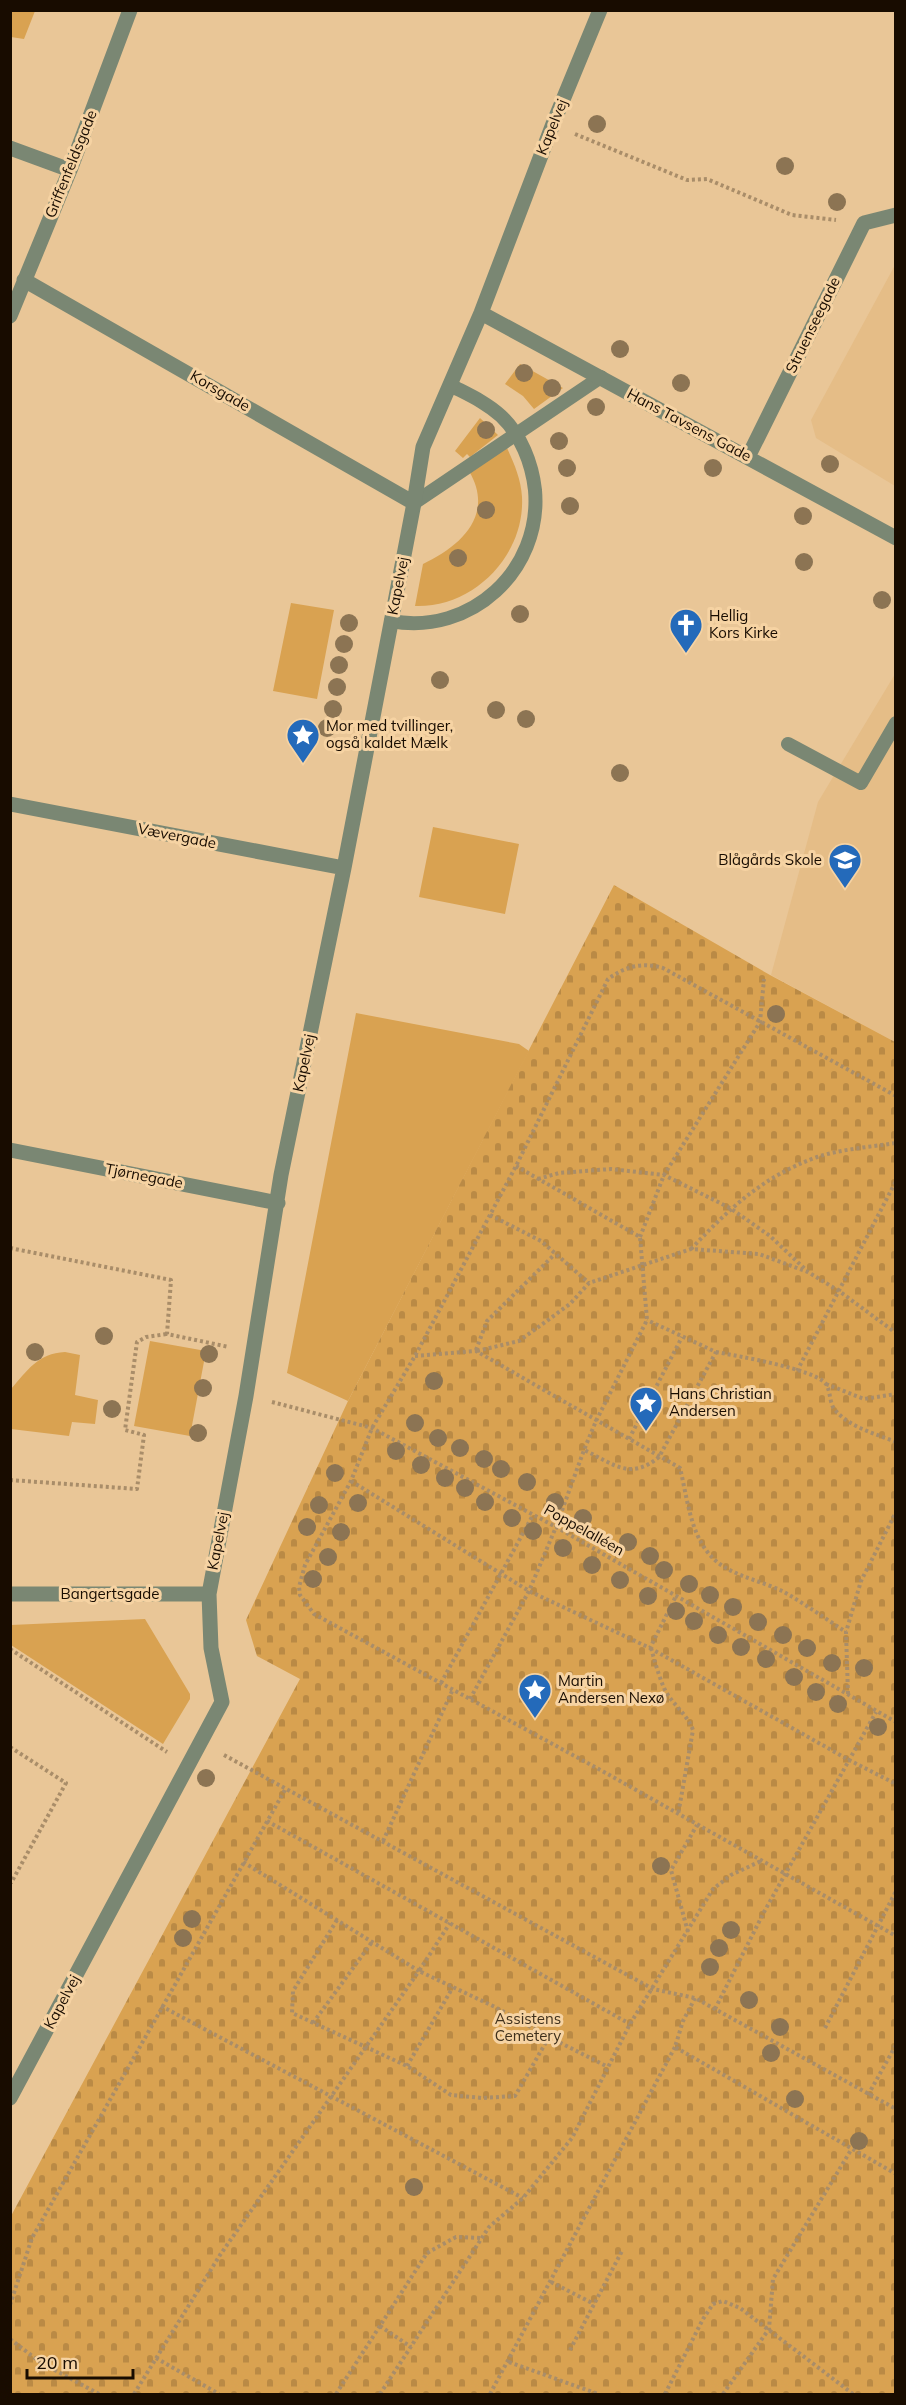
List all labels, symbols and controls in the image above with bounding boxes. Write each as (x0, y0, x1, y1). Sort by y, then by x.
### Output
street label: Kapelvej (532, 96, 571, 158)
street label: Griffenfeldsgade (40, 107, 101, 221)
street label: Struenseegade (781, 274, 844, 376)
street label: Korsgade (187, 366, 254, 415)
street label: Hans Tavsens Gade (624, 384, 755, 465)
street label: Kapelvej (383, 555, 412, 617)
place label: Hellig Kors Kirke (709, 606, 778, 642)
church icon: Hellig Kors Kirke (668, 607, 704, 654)
place label: Mor med tvillinger, også kaldet Mælk (326, 716, 453, 752)
place icon: Mor med tvillinger, også kaldet Mælk (285, 717, 321, 764)
street label: Vævergade (136, 819, 218, 852)
school or university icon: Blågårds Skole (827, 842, 863, 889)
place label: Blågårds Skole (718, 850, 822, 869)
street label: Kapelvej (288, 1032, 319, 1094)
street label: Tjørnegade (104, 1159, 185, 1192)
place label: Hans Christian Andersen (669, 1384, 772, 1420)
place icon: Hans Christian Andersen (628, 1385, 664, 1432)
street label: Poppelalléen (541, 1500, 628, 1559)
street label: Kapelvej (203, 1510, 232, 1572)
street label: Bangertsgade (61, 1584, 159, 1603)
place label: Martin Andersen Nexø (558, 1671, 664, 1707)
place icon: Martin Andersen Nexø (517, 1672, 553, 1719)
street label: Kapelvej (39, 1971, 84, 2032)
park label: Assistens Cemetery (495, 2009, 561, 2045)
scale bar (27, 2342, 134, 2380)
text: 20 m (36, 2351, 78, 2374)

